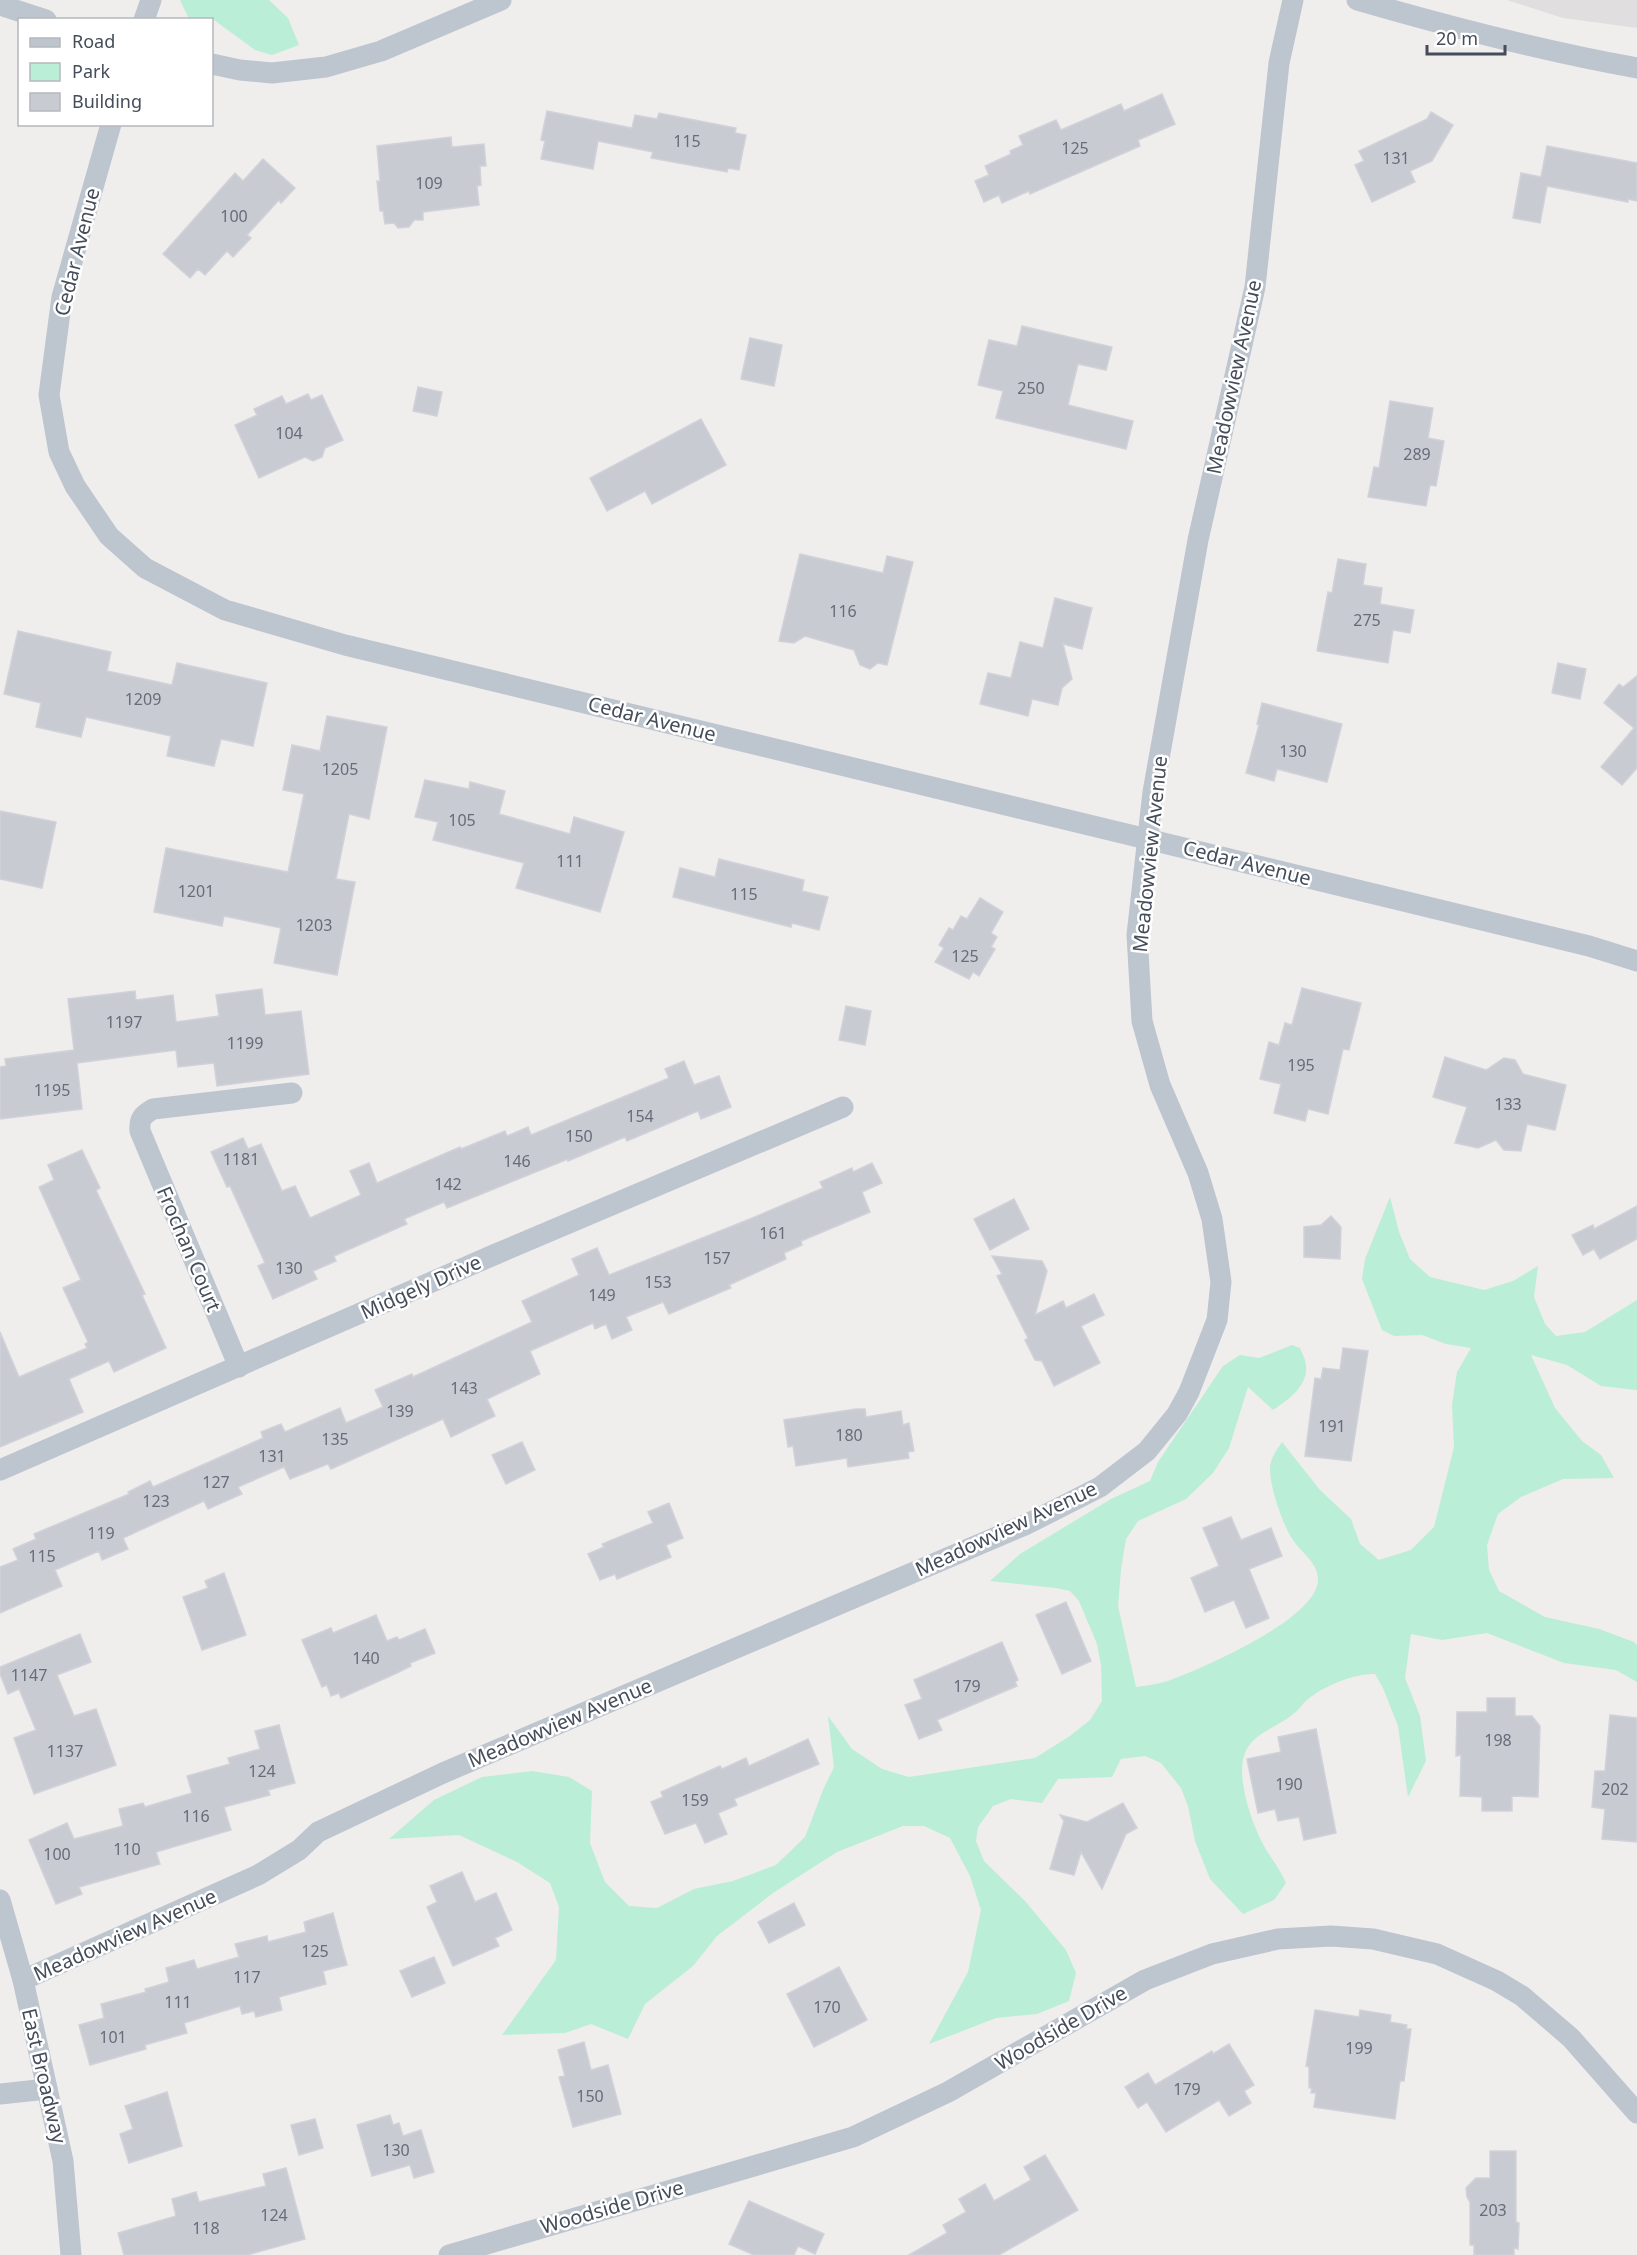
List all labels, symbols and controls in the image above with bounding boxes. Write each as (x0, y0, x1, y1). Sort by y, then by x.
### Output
legend (18, 18, 213, 126)
scale bar (1427, 18, 1505, 56)
text: 20 m (1436, 26, 1478, 50)
text: Road (72, 29, 115, 53)
text: Park (72, 59, 110, 83)
text: Building (72, 89, 142, 113)
house number: 115 (673, 130, 701, 152)
house number: 125 (1061, 137, 1089, 159)
house number: 131 (1382, 147, 1410, 169)
house number: 109 (415, 172, 443, 194)
street label: Cedar Avenue (48, 185, 105, 319)
house number: 100 (220, 205, 248, 227)
street label: Meadowview Avenue (1200, 277, 1267, 476)
house number: 250 (1017, 377, 1045, 399)
house number: 104 (275, 422, 303, 444)
house number: 289 (1403, 443, 1431, 465)
house number: 116 (829, 600, 857, 622)
house number: 275 (1353, 609, 1381, 631)
house number: 1209 (125, 688, 161, 710)
street label: Cedar Avenue (585, 690, 719, 747)
house number: 130 (1279, 740, 1307, 762)
street label: Meadowview Avenue (1126, 754, 1173, 954)
house number: 1205 (322, 758, 358, 780)
house number: 105 (448, 809, 476, 831)
street label: Cedar Avenue (1180, 834, 1314, 891)
house number: 111 (556, 850, 584, 872)
house number: 1201 (178, 880, 214, 902)
house number: 115 (730, 883, 758, 905)
house number: 1203 (296, 914, 332, 936)
house number: 125 (951, 945, 979, 967)
house number: 1197 (106, 1011, 142, 1033)
house number: 1199 (227, 1032, 263, 1054)
house number: 195 (1287, 1054, 1315, 1076)
house number: 1195 (34, 1079, 70, 1101)
house number: 133 (1494, 1093, 1522, 1115)
house number: 154 (626, 1105, 654, 1127)
house number: 150 (565, 1125, 593, 1147)
house number: 1181 (223, 1148, 259, 1170)
house number: 146 (503, 1150, 531, 1172)
house number: 142 (434, 1173, 462, 1195)
street label: Frochan Court (151, 1182, 228, 1316)
house number: 161 (759, 1222, 787, 1244)
house number: 157 (703, 1247, 731, 1269)
street label: Midgely Drive (356, 1248, 485, 1325)
house number: 130 (275, 1257, 303, 1279)
house number: 153 (644, 1271, 672, 1293)
house number: 149 (588, 1284, 616, 1306)
house number: 143 (450, 1377, 478, 1399)
house number: 139 (386, 1400, 414, 1422)
house number: 191 (1318, 1415, 1346, 1437)
house number: 180 (835, 1424, 863, 1446)
house number: 135 (321, 1428, 349, 1450)
house number: 131 (258, 1445, 286, 1467)
house number: 127 (202, 1471, 230, 1493)
street label: Meadowview Avenue (910, 1475, 1101, 1583)
house number: 123 (142, 1490, 170, 1512)
house number: 119 (87, 1522, 115, 1544)
house number: 115 (28, 1545, 56, 1567)
house number: 140 (352, 1647, 380, 1669)
house number: 1147 (11, 1664, 47, 1686)
street label: Meadowview Avenue (464, 1671, 656, 1774)
house number: 179 (953, 1675, 981, 1697)
house number: 198 (1484, 1729, 1512, 1751)
house number: 1137 (47, 1740, 83, 1762)
house number: 124 (248, 1760, 276, 1782)
house number: 190 (1275, 1773, 1303, 1795)
house number: 202 (1601, 1778, 1629, 1800)
house number: 159 (681, 1789, 709, 1811)
house number: 116 (182, 1805, 210, 1827)
house number: 110 (113, 1838, 141, 1860)
house number: 100 (43, 1843, 71, 1865)
street label: Meadowview Avenue (29, 1882, 221, 1987)
house number: 125 (301, 1940, 329, 1962)
house number: 117 (233, 1966, 261, 1988)
street label: Woodside Drive (990, 1979, 1131, 2076)
house number: 111 (164, 1991, 192, 2013)
house number: 170 (813, 1996, 841, 2018)
street label: East Broadway (16, 2006, 73, 2147)
house number: 101 (99, 2026, 127, 2048)
house number: 199 (1345, 2037, 1373, 2059)
house number: 179 (1173, 2078, 1201, 2100)
house number: 150 (576, 2085, 604, 2107)
house number: 130 (382, 2139, 410, 2161)
street label: Woodside Drive (537, 2173, 687, 2240)
house number: 203 (1479, 2199, 1507, 2221)
house number: 124 (260, 2204, 288, 2226)
house number: 118 (192, 2217, 220, 2239)

